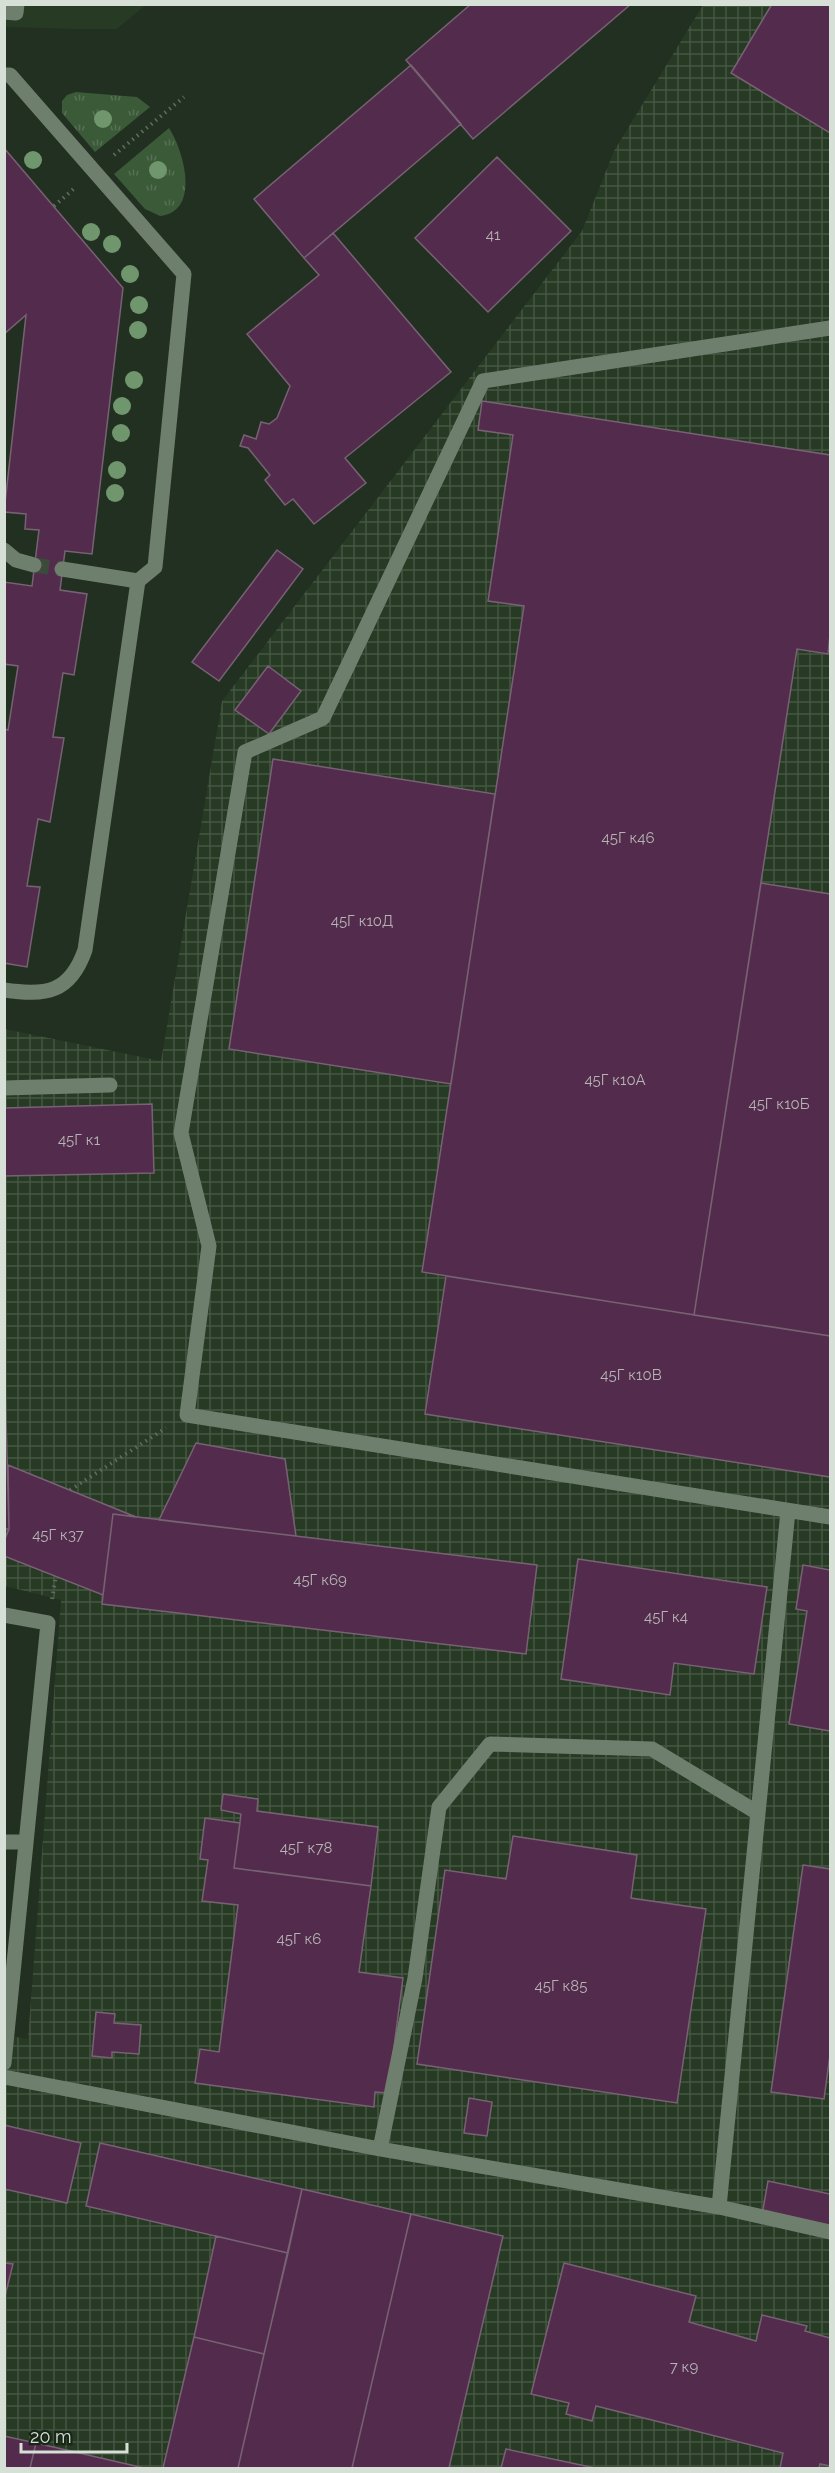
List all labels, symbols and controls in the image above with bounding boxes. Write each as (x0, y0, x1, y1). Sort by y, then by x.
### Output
house number: 41 (486, 226, 501, 244)
house number: 45Г к46 (602, 829, 654, 847)
house number: 45Г к10Д (331, 912, 393, 930)
house number: 45Г к10А (584, 1071, 646, 1089)
house number: 45Г к10Б (748, 1095, 810, 1113)
house number: 45Г к1 (58, 1131, 101, 1149)
house number: 45Г к10В (600, 1366, 662, 1384)
house number: 45Г к37 (32, 1526, 84, 1544)
house number: 45Г к69 (293, 1571, 347, 1589)
house number: 45Г к4 (644, 1608, 688, 1626)
house number: 45Г к78 (280, 1839, 332, 1857)
house number: 45Г к6 (277, 1930, 321, 1948)
house number: 45Г к85 (535, 1977, 587, 1995)
house number: 7 к9 (670, 2358, 698, 2376)
scale bar (21, 2416, 128, 2454)
text: 20 m (30, 2426, 72, 2447)

